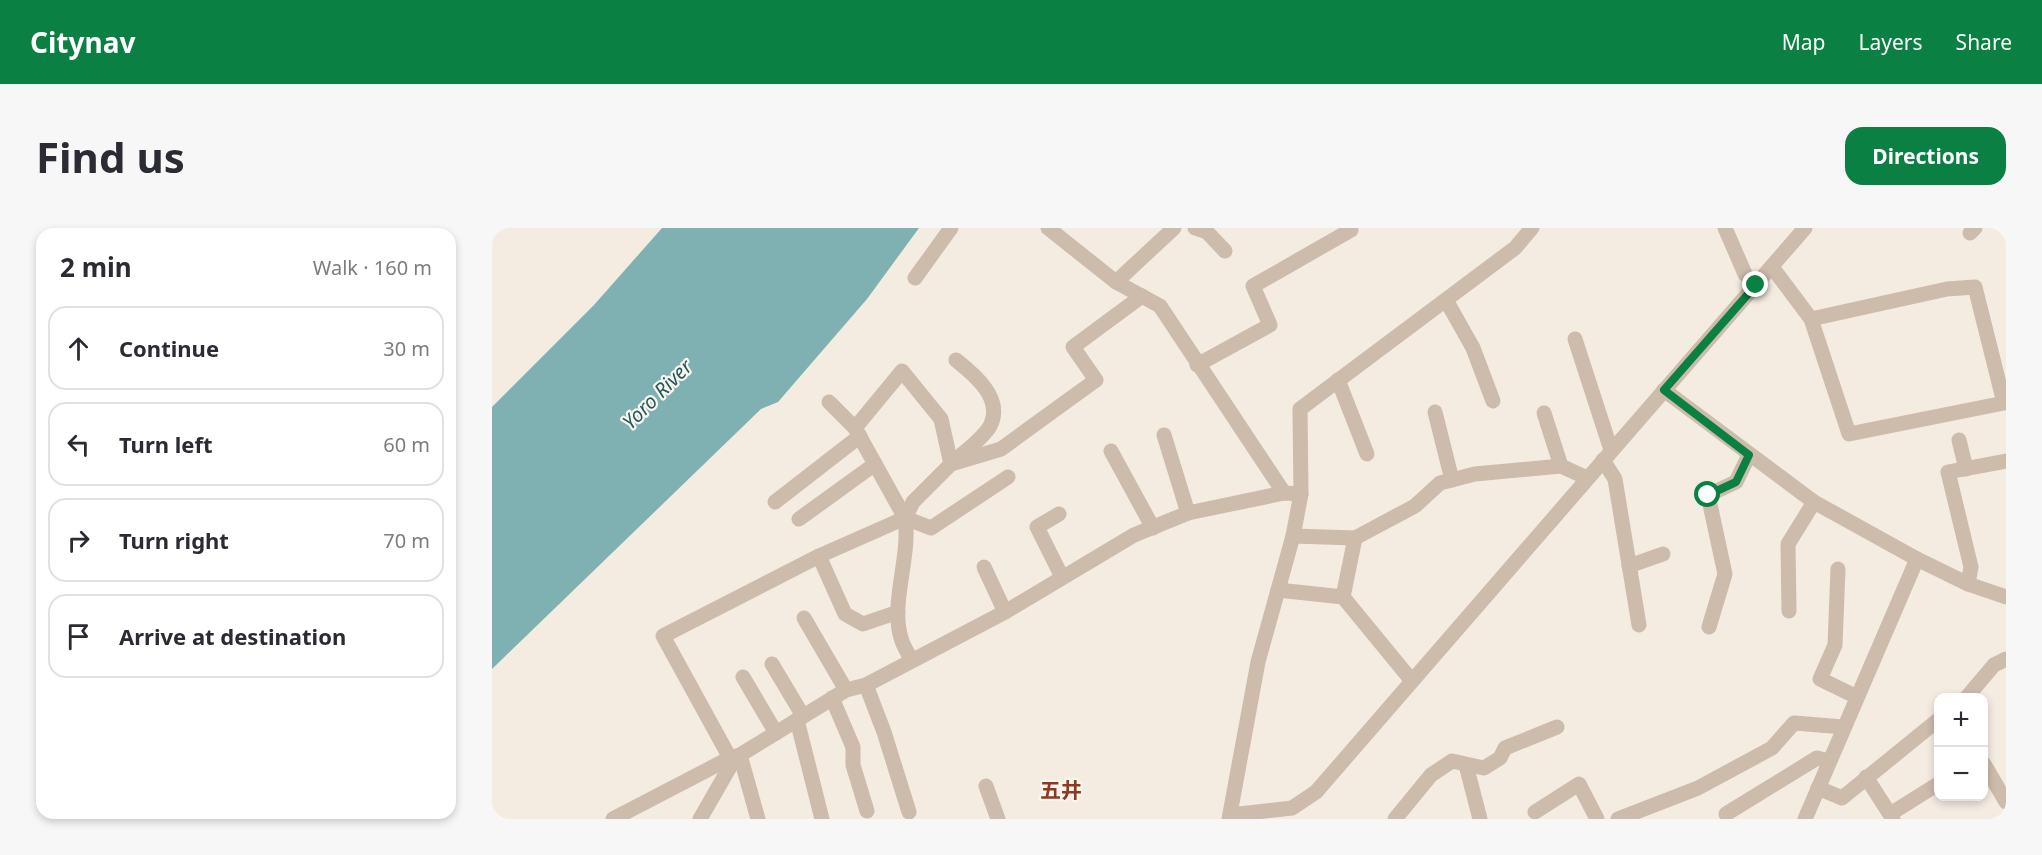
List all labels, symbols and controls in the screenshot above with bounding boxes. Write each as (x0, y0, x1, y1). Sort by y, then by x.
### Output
text: Citynav (30, 23, 135, 61)
text: Map (1782, 28, 1826, 56)
text: Layers (1859, 28, 1923, 56)
text: Share (1956, 28, 2012, 56)
button: Directions (1845, 127, 2006, 185)
text: Find us (36, 128, 185, 185)
text: 2 min (60, 249, 132, 285)
text: Walk · 160 m (313, 254, 432, 281)
route end (1742, 271, 1768, 297)
icon: ahead (62, 332, 95, 365)
text: Continue (119, 333, 219, 363)
text: 30 m (383, 335, 430, 362)
water label: Yoro River (616, 352, 699, 435)
icon: left (62, 428, 95, 461)
text: Turn left (119, 429, 213, 459)
text: 60 m (383, 431, 430, 458)
route start (1694, 481, 1720, 507)
icon: right (62, 524, 95, 557)
text: Turn right (119, 525, 229, 555)
text: 70 m (383, 527, 430, 554)
icon: arrive (62, 620, 95, 653)
text: Arrive at destination (119, 621, 346, 651)
map controls (1934, 693, 1988, 801)
button: + (1934, 693, 1988, 747)
button: − (1934, 747, 1988, 801)
district label: 五井 (1040, 776, 1082, 804)

